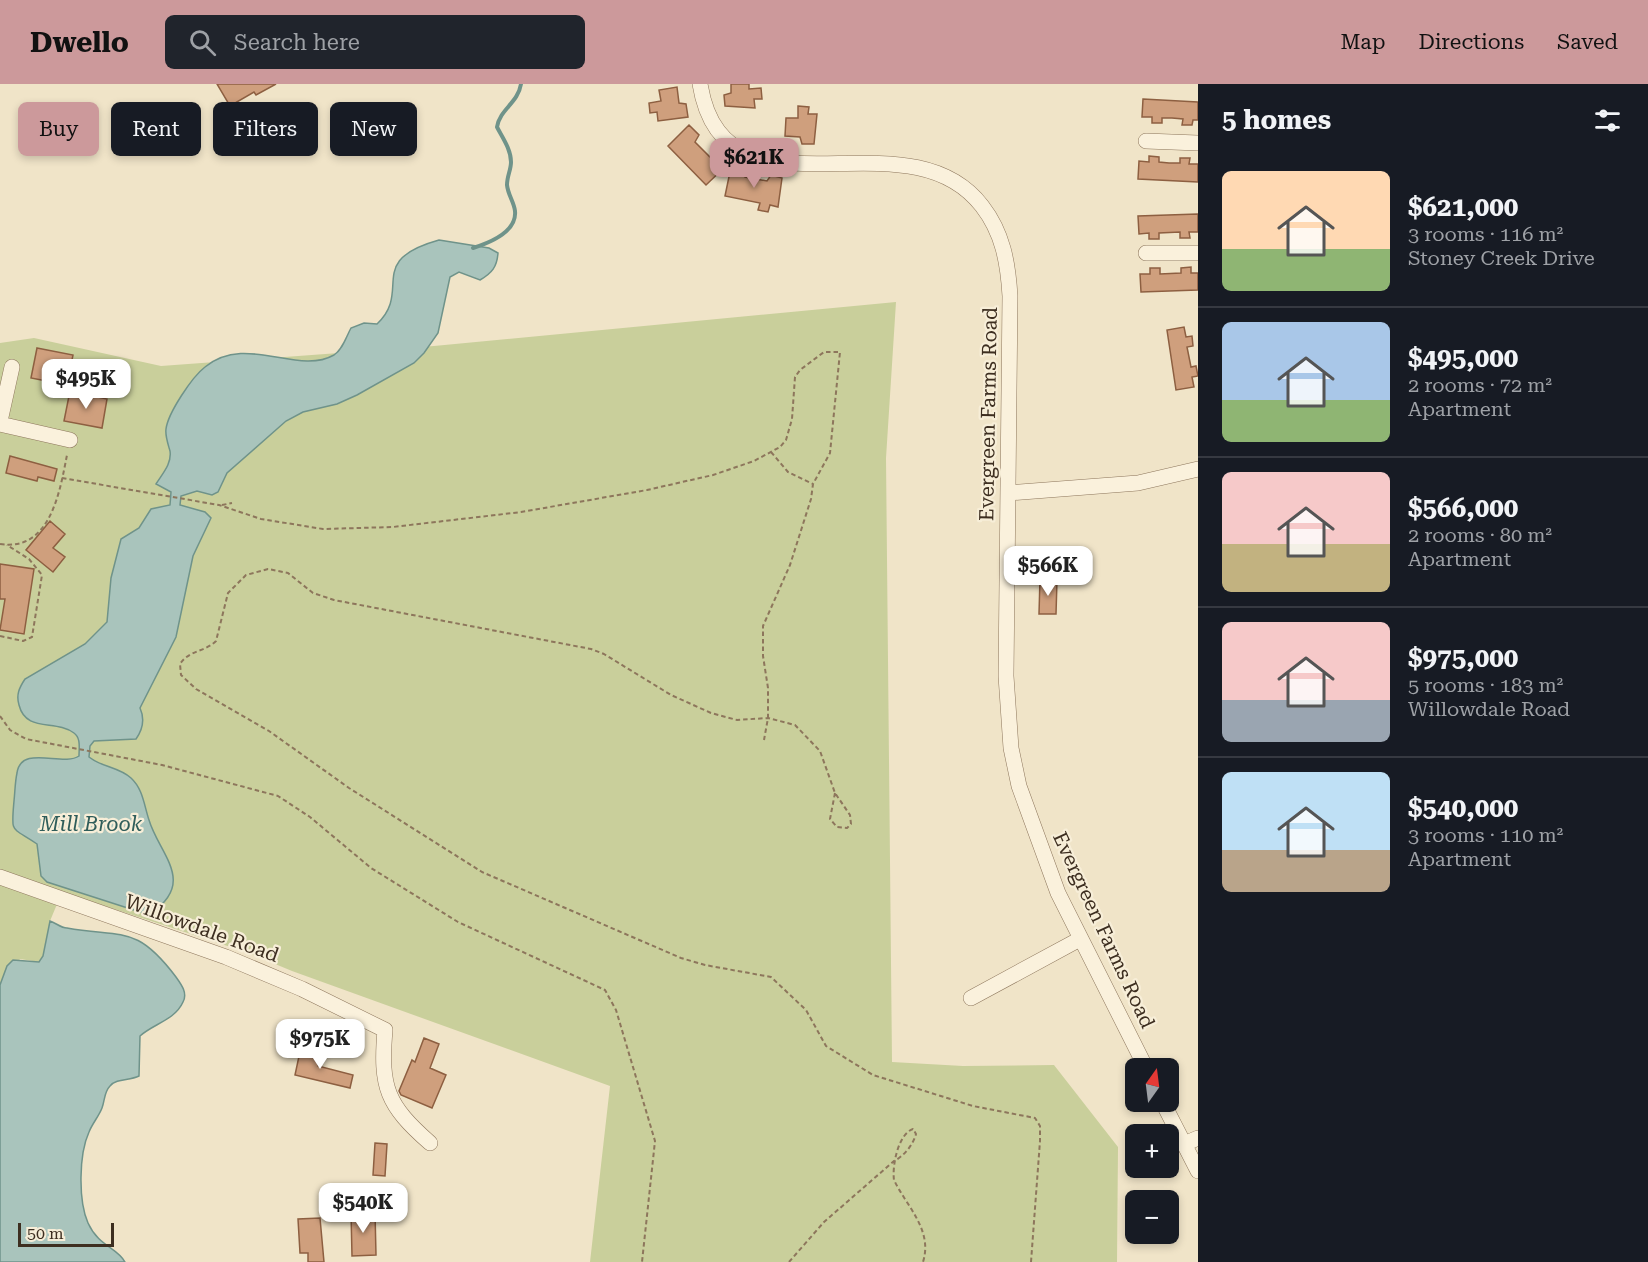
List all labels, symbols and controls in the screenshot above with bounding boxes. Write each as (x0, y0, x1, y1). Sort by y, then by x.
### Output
search box (165, 15, 585, 69)
text: Dwello (30, 26, 129, 59)
icon: search (186, 26, 219, 59)
text: Search here (234, 30, 360, 55)
text: Map (1341, 30, 1385, 54)
text: Directions (1418, 30, 1524, 54)
text: Saved (1557, 30, 1618, 54)
chip: Buy (18, 102, 99, 156)
chip: Rent (111, 102, 201, 156)
chip: Filters (213, 102, 318, 156)
chip: New (330, 102, 417, 156)
icon: filters (1591, 104, 1624, 137)
text: 5 homes (1222, 105, 1331, 135)
pin: $621K (712, 138, 796, 189)
text: $621K (724, 145, 784, 169)
text: $621,000 (1408, 192, 1518, 222)
icon: home (1270, 195, 1342, 267)
text: 3 rooms · 116 m² (1408, 222, 1563, 246)
text: Stoney Creek Drive (1408, 246, 1595, 270)
street label: Evergreen Farms Road (974, 307, 1002, 521)
text: $495,000 (1408, 343, 1518, 373)
icon: home (1270, 346, 1342, 418)
pin: $495K (44, 359, 128, 410)
text: $495K (56, 366, 116, 390)
text: 2 rooms · 72 m² (1408, 373, 1552, 397)
text: Apartment (1408, 397, 1511, 421)
text: $566,000 (1408, 493, 1518, 523)
icon: home (1270, 496, 1342, 568)
text: 2 rooms · 80 m² (1408, 523, 1552, 547)
pin: $566K (1006, 546, 1090, 597)
text: Apartment (1408, 547, 1511, 571)
text: $566K (1018, 553, 1078, 577)
text: $975,000 (1408, 643, 1518, 673)
icon: home (1270, 646, 1342, 718)
text: 5 rooms · 183 m² (1408, 673, 1563, 697)
text: Willowdale Road (1408, 697, 1570, 721)
text: $540,000 (1408, 793, 1518, 823)
icon: home (1270, 796, 1342, 868)
water label: Mill Brook (39, 812, 143, 836)
text: 3 rooms · 110 m² (1408, 823, 1563, 847)
street label: Evergreen Farms Road (1048, 828, 1160, 1032)
text: Apartment (1408, 847, 1511, 871)
street label: Willowdale Road (122, 889, 282, 967)
pin: $975K (278, 1019, 362, 1070)
text: $975K (290, 1026, 350, 1050)
north arrow (1125, 1058, 1179, 1112)
map controls (1125, 1058, 1179, 1244)
button: + (1125, 1124, 1179, 1178)
pin: $540K (321, 1183, 405, 1234)
text: $540K (333, 1190, 393, 1214)
button: − (1125, 1190, 1179, 1244)
scale bar (18, 1220, 114, 1248)
text: 50 m (27, 1224, 64, 1243)

